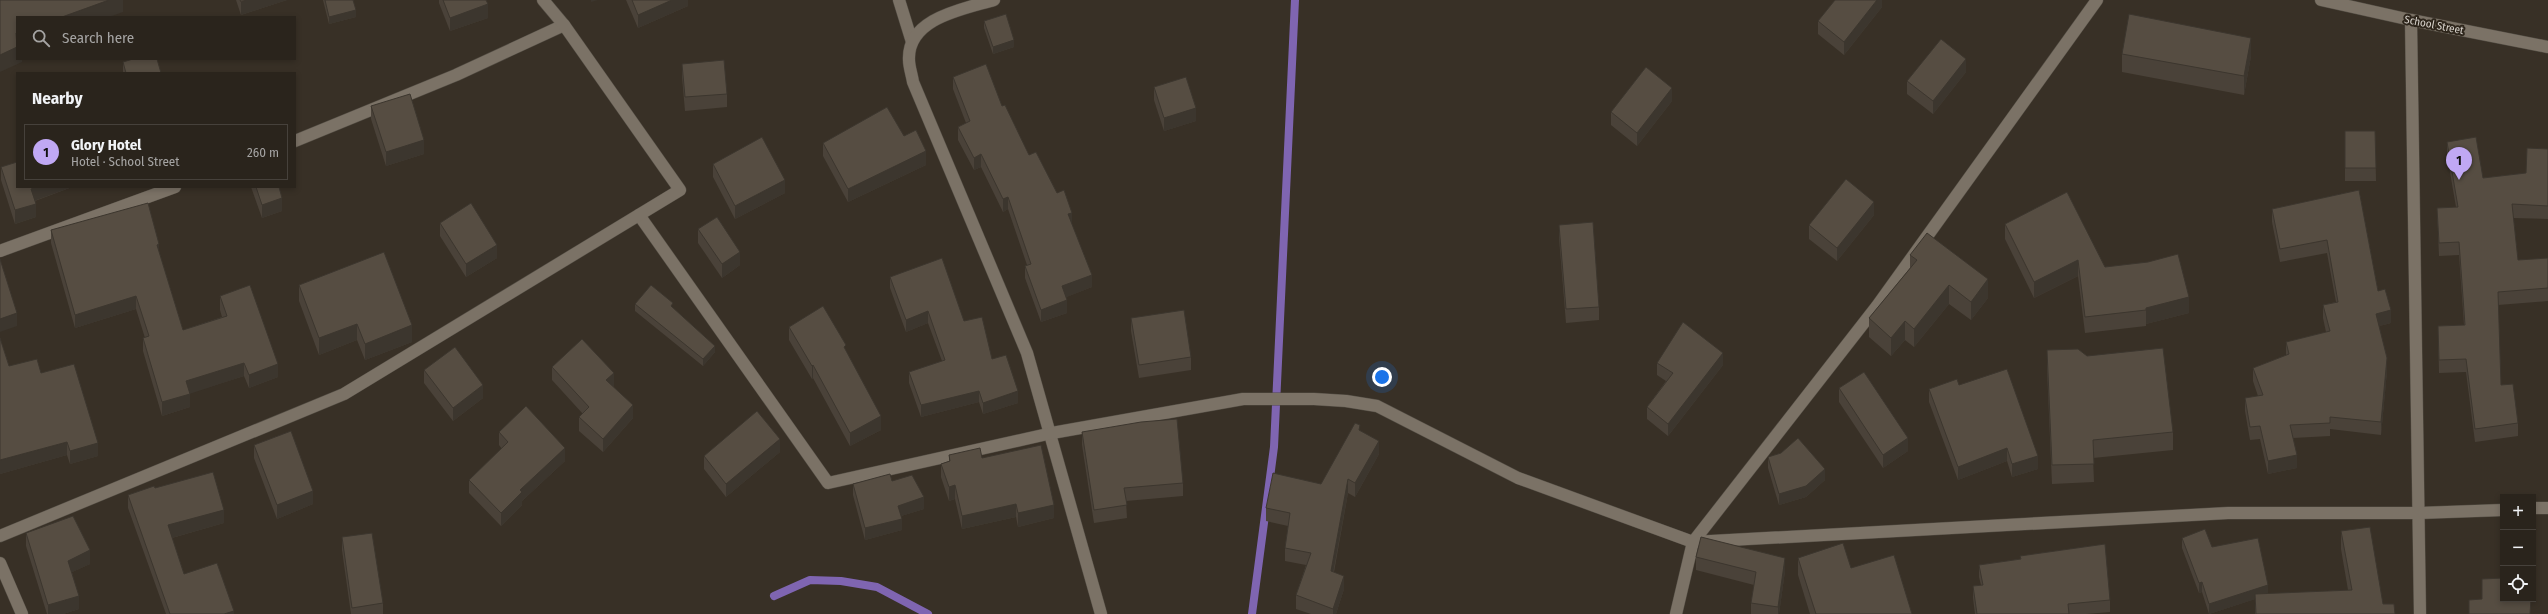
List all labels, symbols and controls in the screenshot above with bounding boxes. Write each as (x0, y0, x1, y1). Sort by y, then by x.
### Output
street label: School Street (2403, 13, 2465, 37)
search box (16, 16, 296, 60)
icon: search (30, 27, 52, 49)
text: Search here (62, 29, 134, 47)
text: Nearby (32, 88, 83, 109)
text: Glory Hotel (71, 136, 141, 154)
text: 1 (43, 145, 49, 160)
text: 260 m (247, 145, 279, 160)
pin: 1 (2446, 147, 2472, 180)
text: Hotel · School Street (71, 154, 180, 169)
your location (1372, 367, 1392, 387)
map controls (2500, 494, 2536, 602)
button: + (2500, 494, 2536, 530)
button: − (2500, 530, 2536, 566)
button: locate (2500, 566, 2536, 602)

